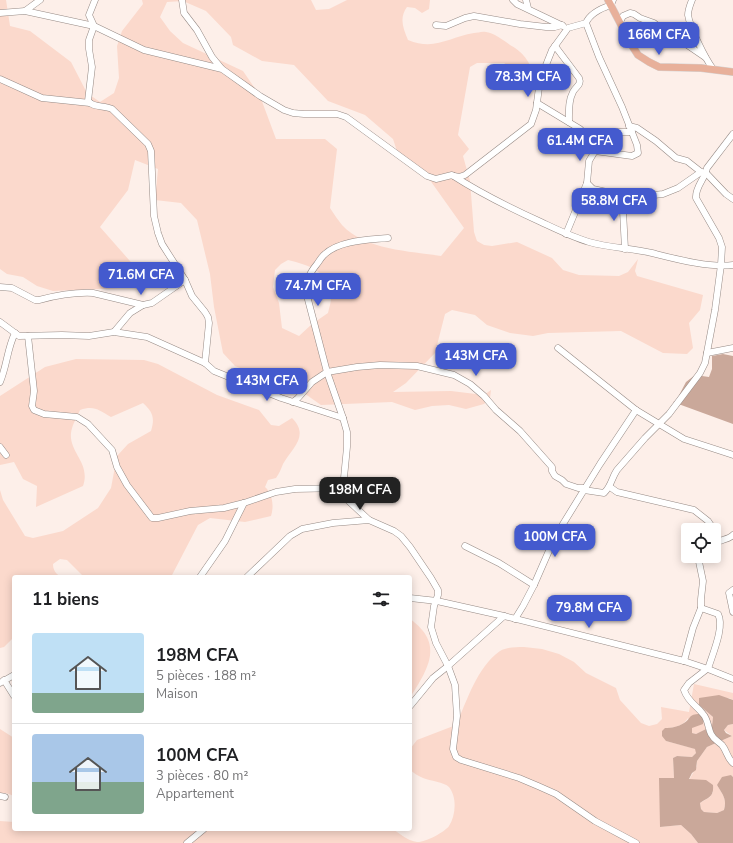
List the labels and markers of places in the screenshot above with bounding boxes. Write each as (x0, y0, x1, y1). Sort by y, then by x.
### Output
pin: 166M CFA (618, 22, 700, 56)
pin: 78.3M CFA (482, 64, 574, 98)
pin: 61.4M CFA (534, 128, 626, 162)
pin: 58.8M CFA (568, 188, 660, 222)
pin: 71.6M CFA (95, 262, 187, 296)
pin: 74.7M CFA (272, 273, 364, 307)
pin: 143M CFA (435, 343, 517, 377)
pin: 143M CFA (226, 368, 308, 402)
pin: 198M CFA (319, 477, 401, 511)
pin: 100M CFA (514, 524, 596, 558)
pin: 79.8M CFA (543, 595, 635, 629)

